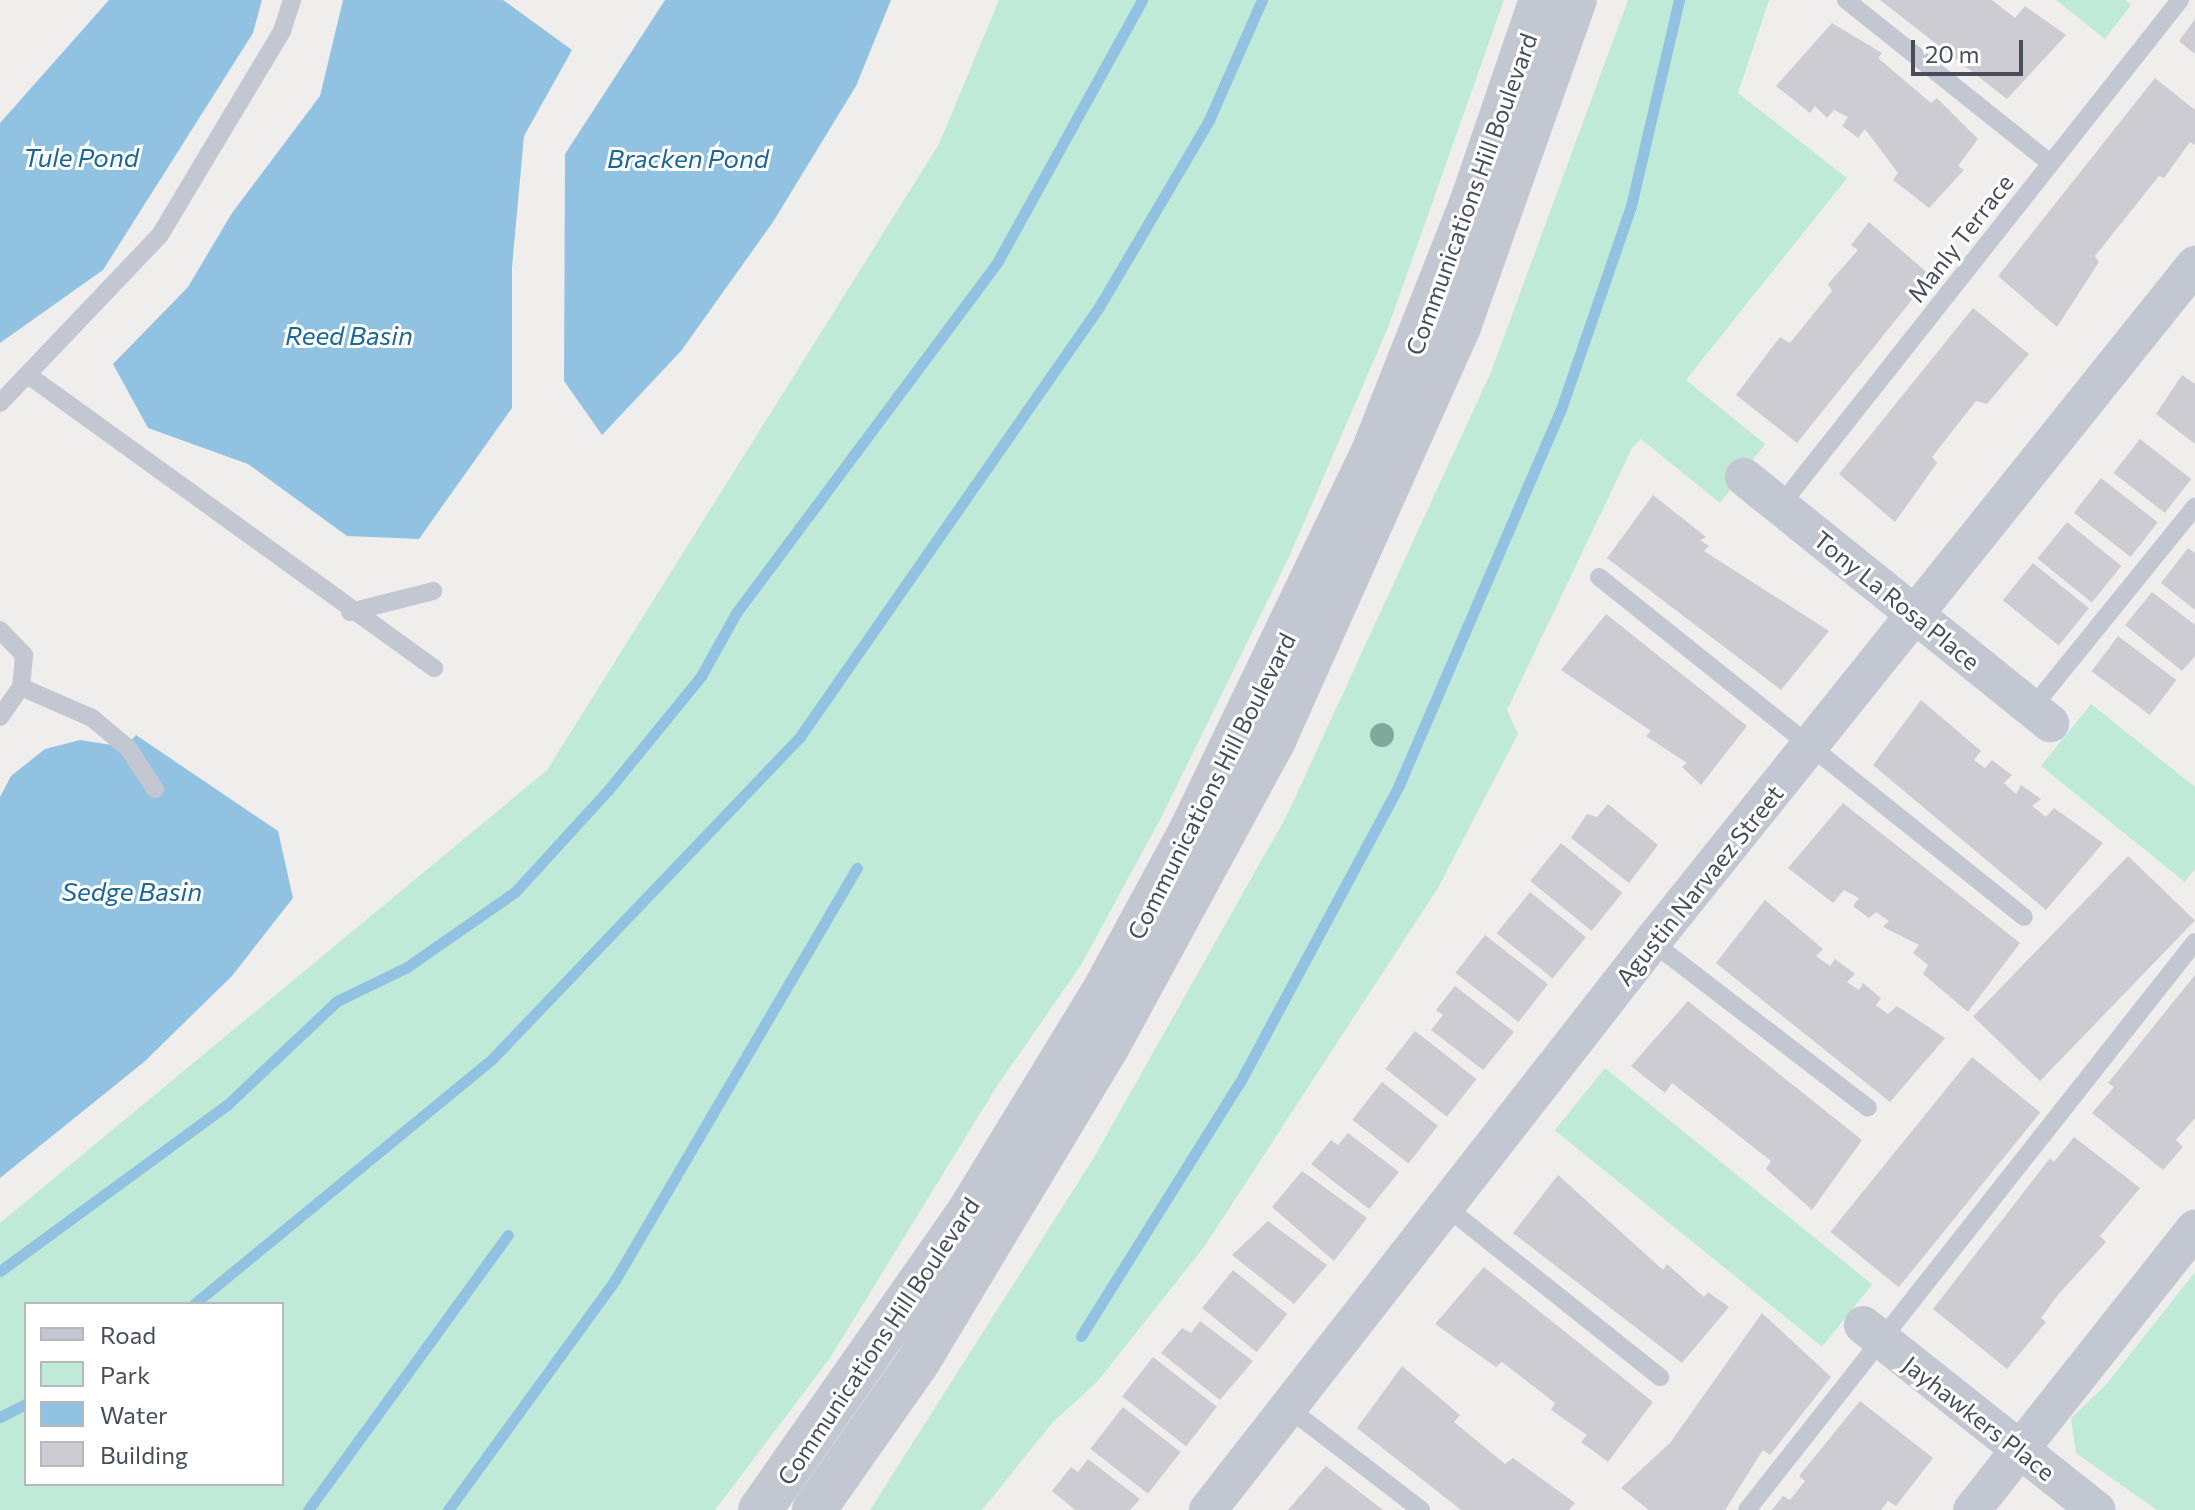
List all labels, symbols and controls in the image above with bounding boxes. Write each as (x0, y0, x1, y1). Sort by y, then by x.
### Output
scale bar (1915, 24, 2027, 74)
street label: Communications Hill Boulevard (1399, 29, 1543, 359)
text: 20 m (1925, 39, 1979, 68)
water label: Tule Pond (23, 141, 139, 173)
water label: Bracken Pond (607, 142, 769, 174)
street label: Manly Terrace (1901, 168, 2019, 308)
water label: Reed Basin (285, 319, 413, 351)
street label: Tony La Rosa Place (1808, 524, 1986, 676)
street label: Communications Hill Boulevard (1121, 628, 1301, 944)
street label: Agustin Narvaez Street (1609, 779, 1789, 991)
water label: Sedge Basin (62, 875, 202, 907)
street label: Communications Hill Boulevard (771, 1192, 985, 1490)
legend (24, 1302, 284, 1486)
text: Road (100, 1320, 156, 1349)
street label: Jayhawkers Place (1897, 1350, 2061, 1486)
text: Park (100, 1360, 150, 1389)
text: Water (100, 1400, 168, 1429)
text: Building (100, 1440, 188, 1469)

